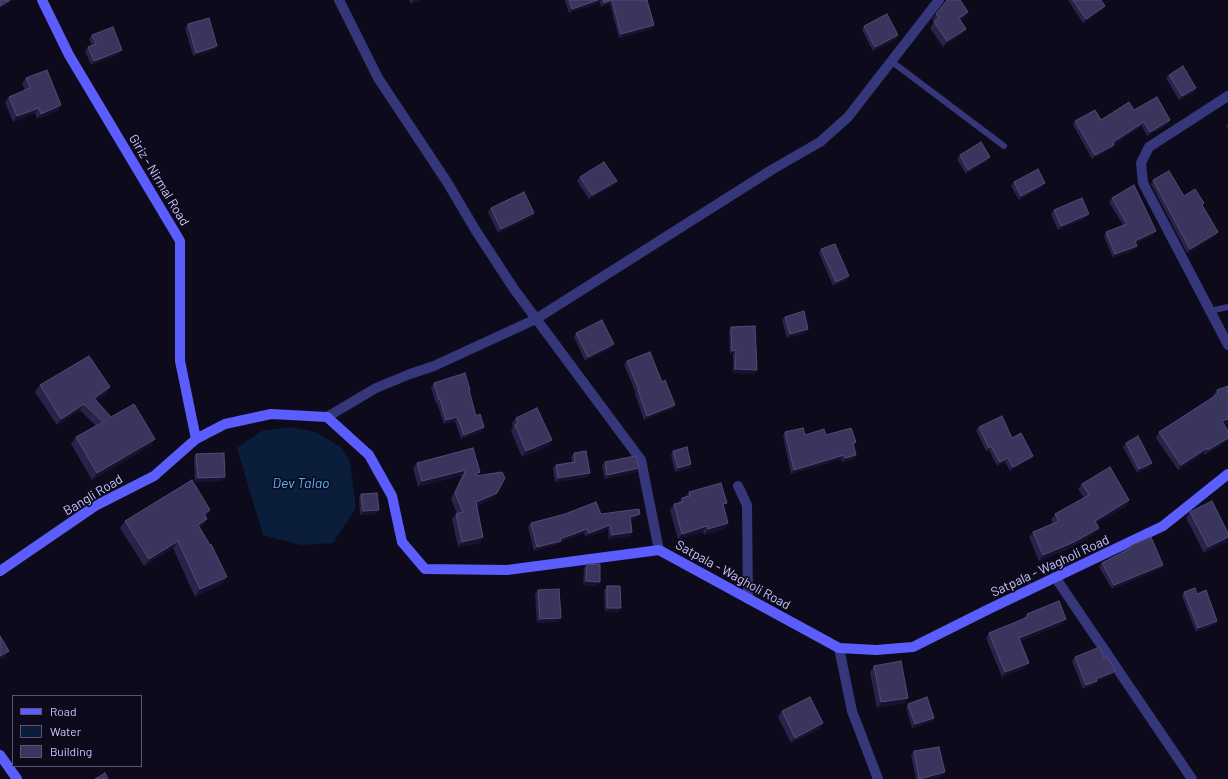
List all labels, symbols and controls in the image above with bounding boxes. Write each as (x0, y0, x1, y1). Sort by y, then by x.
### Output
street label: Giriz - Nirmal Road (126, 131, 192, 229)
street label: Bangli Road (61, 471, 125, 519)
water label: Dev Talao (273, 475, 329, 491)
street label: Satpala - Wagholi Road (988, 532, 1112, 600)
street label: Satpala - Wagholi Road (673, 537, 793, 613)
legend (12, 695, 142, 767)
text: Road (50, 704, 77, 718)
text: Water (50, 724, 81, 738)
text: Building (50, 744, 92, 758)

